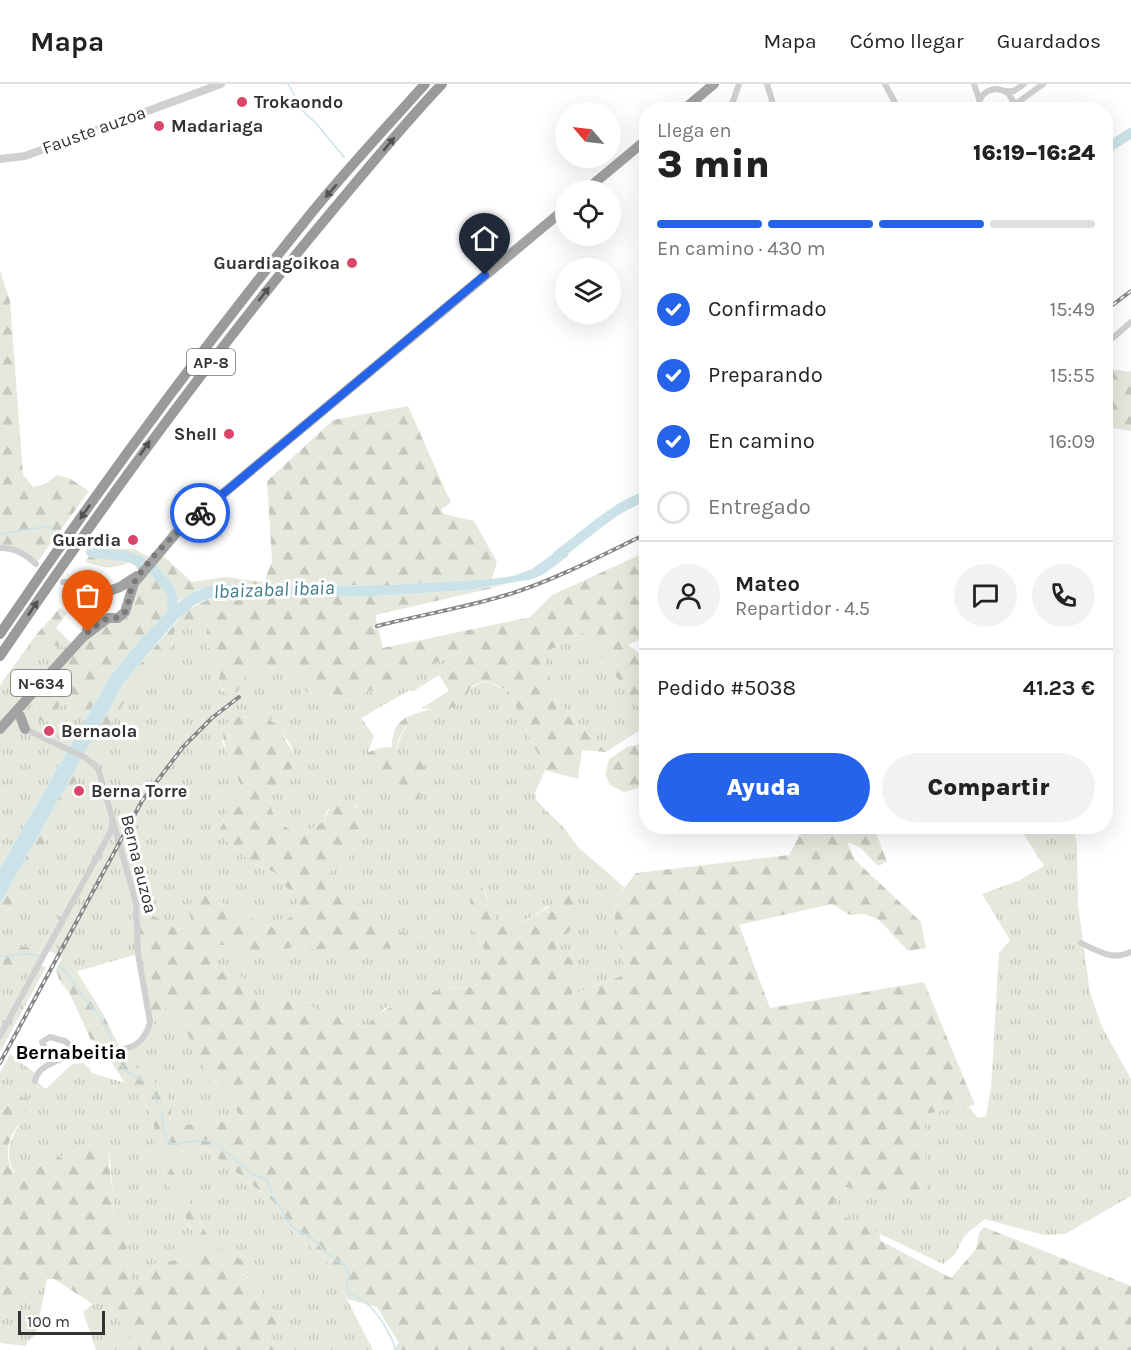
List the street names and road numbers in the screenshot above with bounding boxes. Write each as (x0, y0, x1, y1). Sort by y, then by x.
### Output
street label: Fauste auzoa (39, 101, 149, 159)
road number: AP-8 (187, 349, 235, 375)
road number: N-634 (11, 670, 71, 696)
street label: Berna auzoa (116, 812, 162, 916)

